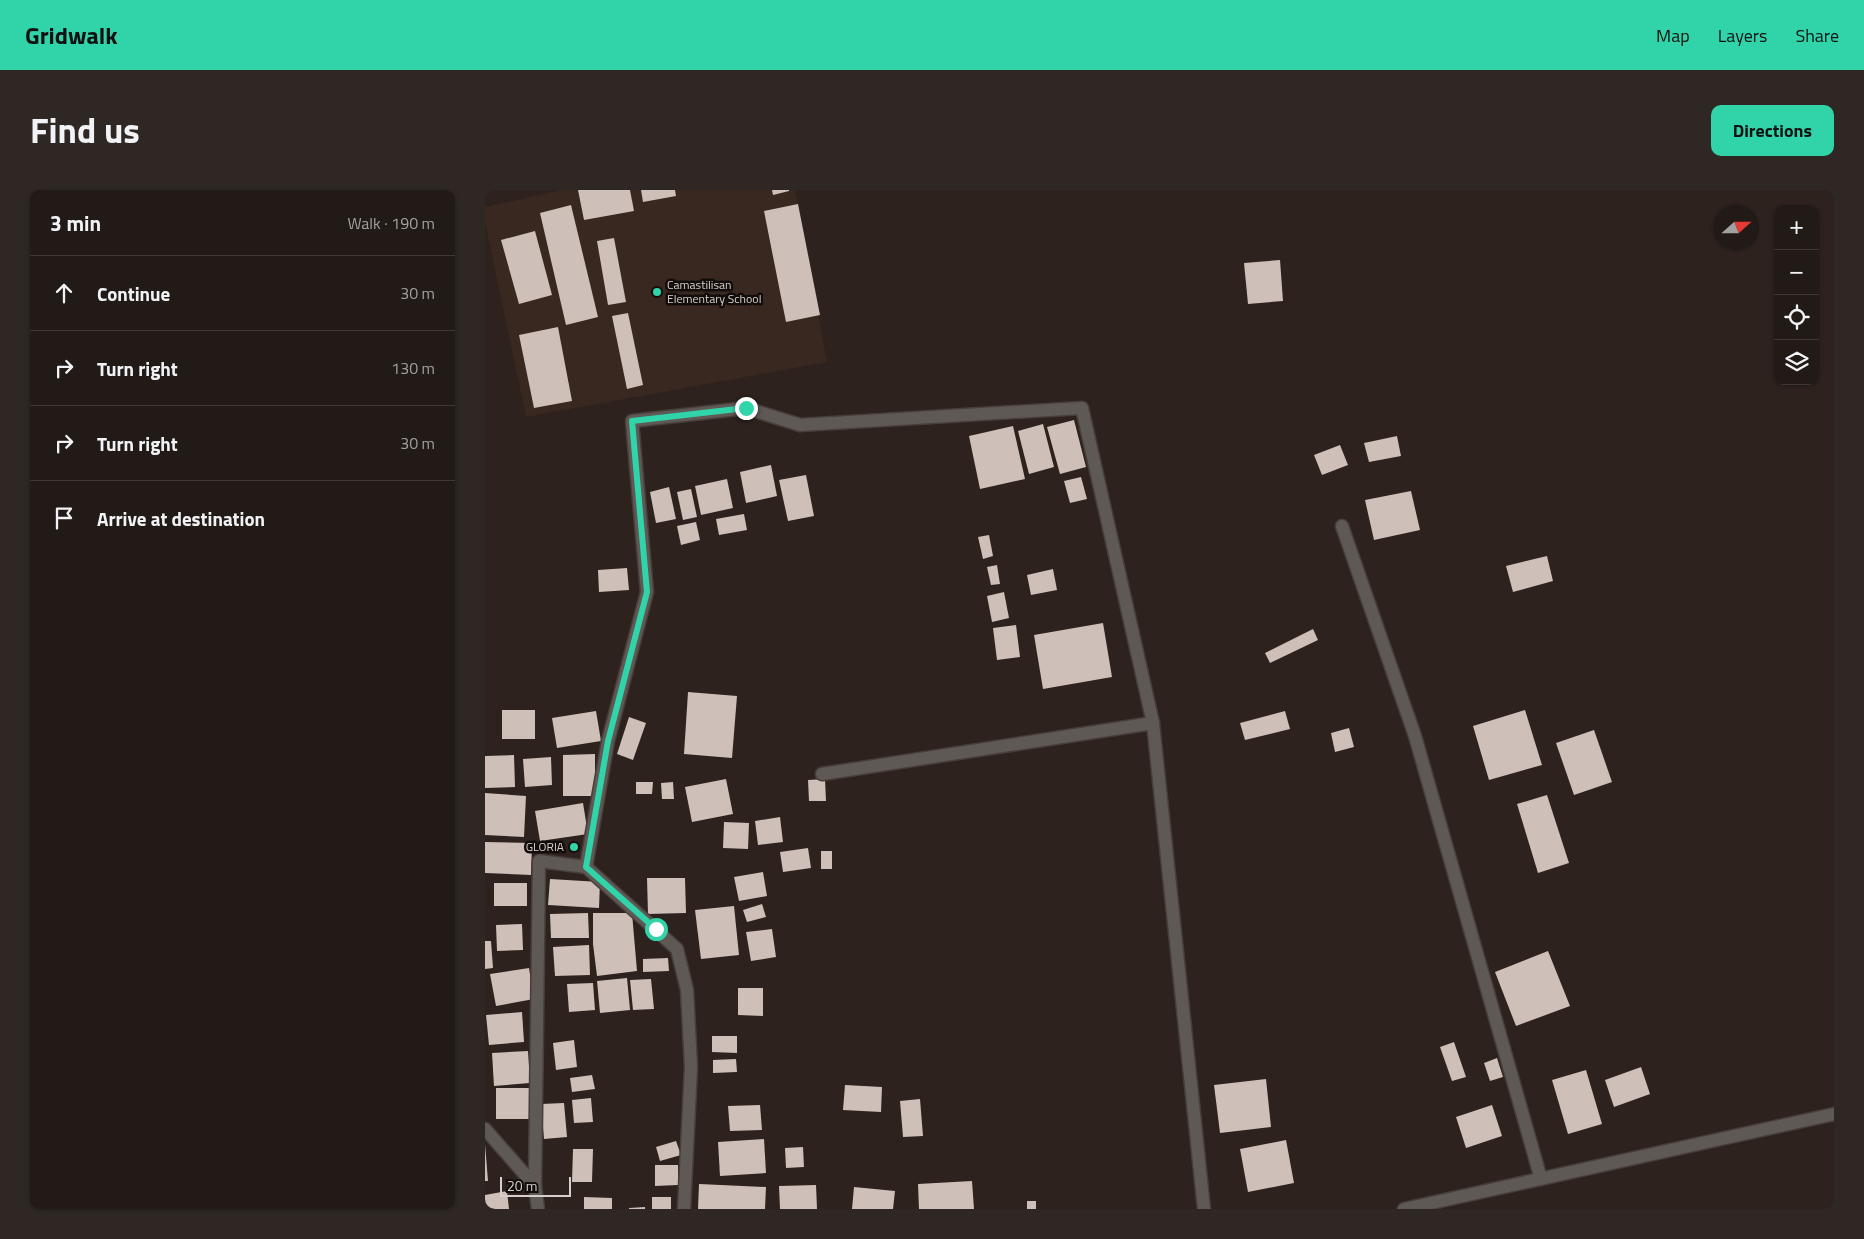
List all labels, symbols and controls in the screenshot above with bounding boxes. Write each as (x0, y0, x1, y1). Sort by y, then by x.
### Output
text: Gridwalk (25, 17, 118, 53)
text: Map (1656, 22, 1690, 49)
text: Layers (1718, 22, 1767, 49)
text: Share (1795, 22, 1839, 49)
text: Find us (30, 103, 140, 157)
button: Directions (1711, 105, 1834, 156)
north arrow (1714, 205, 1759, 250)
map controls (1774, 205, 1819, 385)
button: + (1774, 205, 1819, 250)
text: 3 min (50, 207, 101, 239)
text: Walk · 190 m (347, 211, 435, 235)
button: − (1774, 250, 1819, 295)
place label: Camastilisan Elementary School (667, 275, 761, 308)
icon: ahead (50, 279, 78, 307)
text: Continue (97, 279, 170, 308)
text: 30 m (400, 281, 435, 305)
marker: Camastilisan Elementary School (651, 286, 663, 298)
button: locate (1774, 295, 1819, 340)
button: layers (1774, 340, 1819, 385)
icon: right (50, 354, 78, 382)
text: Turn right (97, 354, 178, 383)
text: 130 m (391, 356, 435, 380)
route end (735, 397, 758, 420)
icon: right (50, 429, 78, 457)
text: Turn right (97, 429, 178, 458)
text: 30 m (400, 431, 435, 455)
icon: arrive (50, 504, 78, 532)
text: Arrive at destination (97, 504, 265, 533)
place label: GLORIA (526, 837, 564, 856)
marker: GLORIA (568, 841, 580, 853)
route start (645, 918, 668, 941)
scale bar (500, 1174, 571, 1197)
text: 20 m (507, 1175, 537, 1196)

